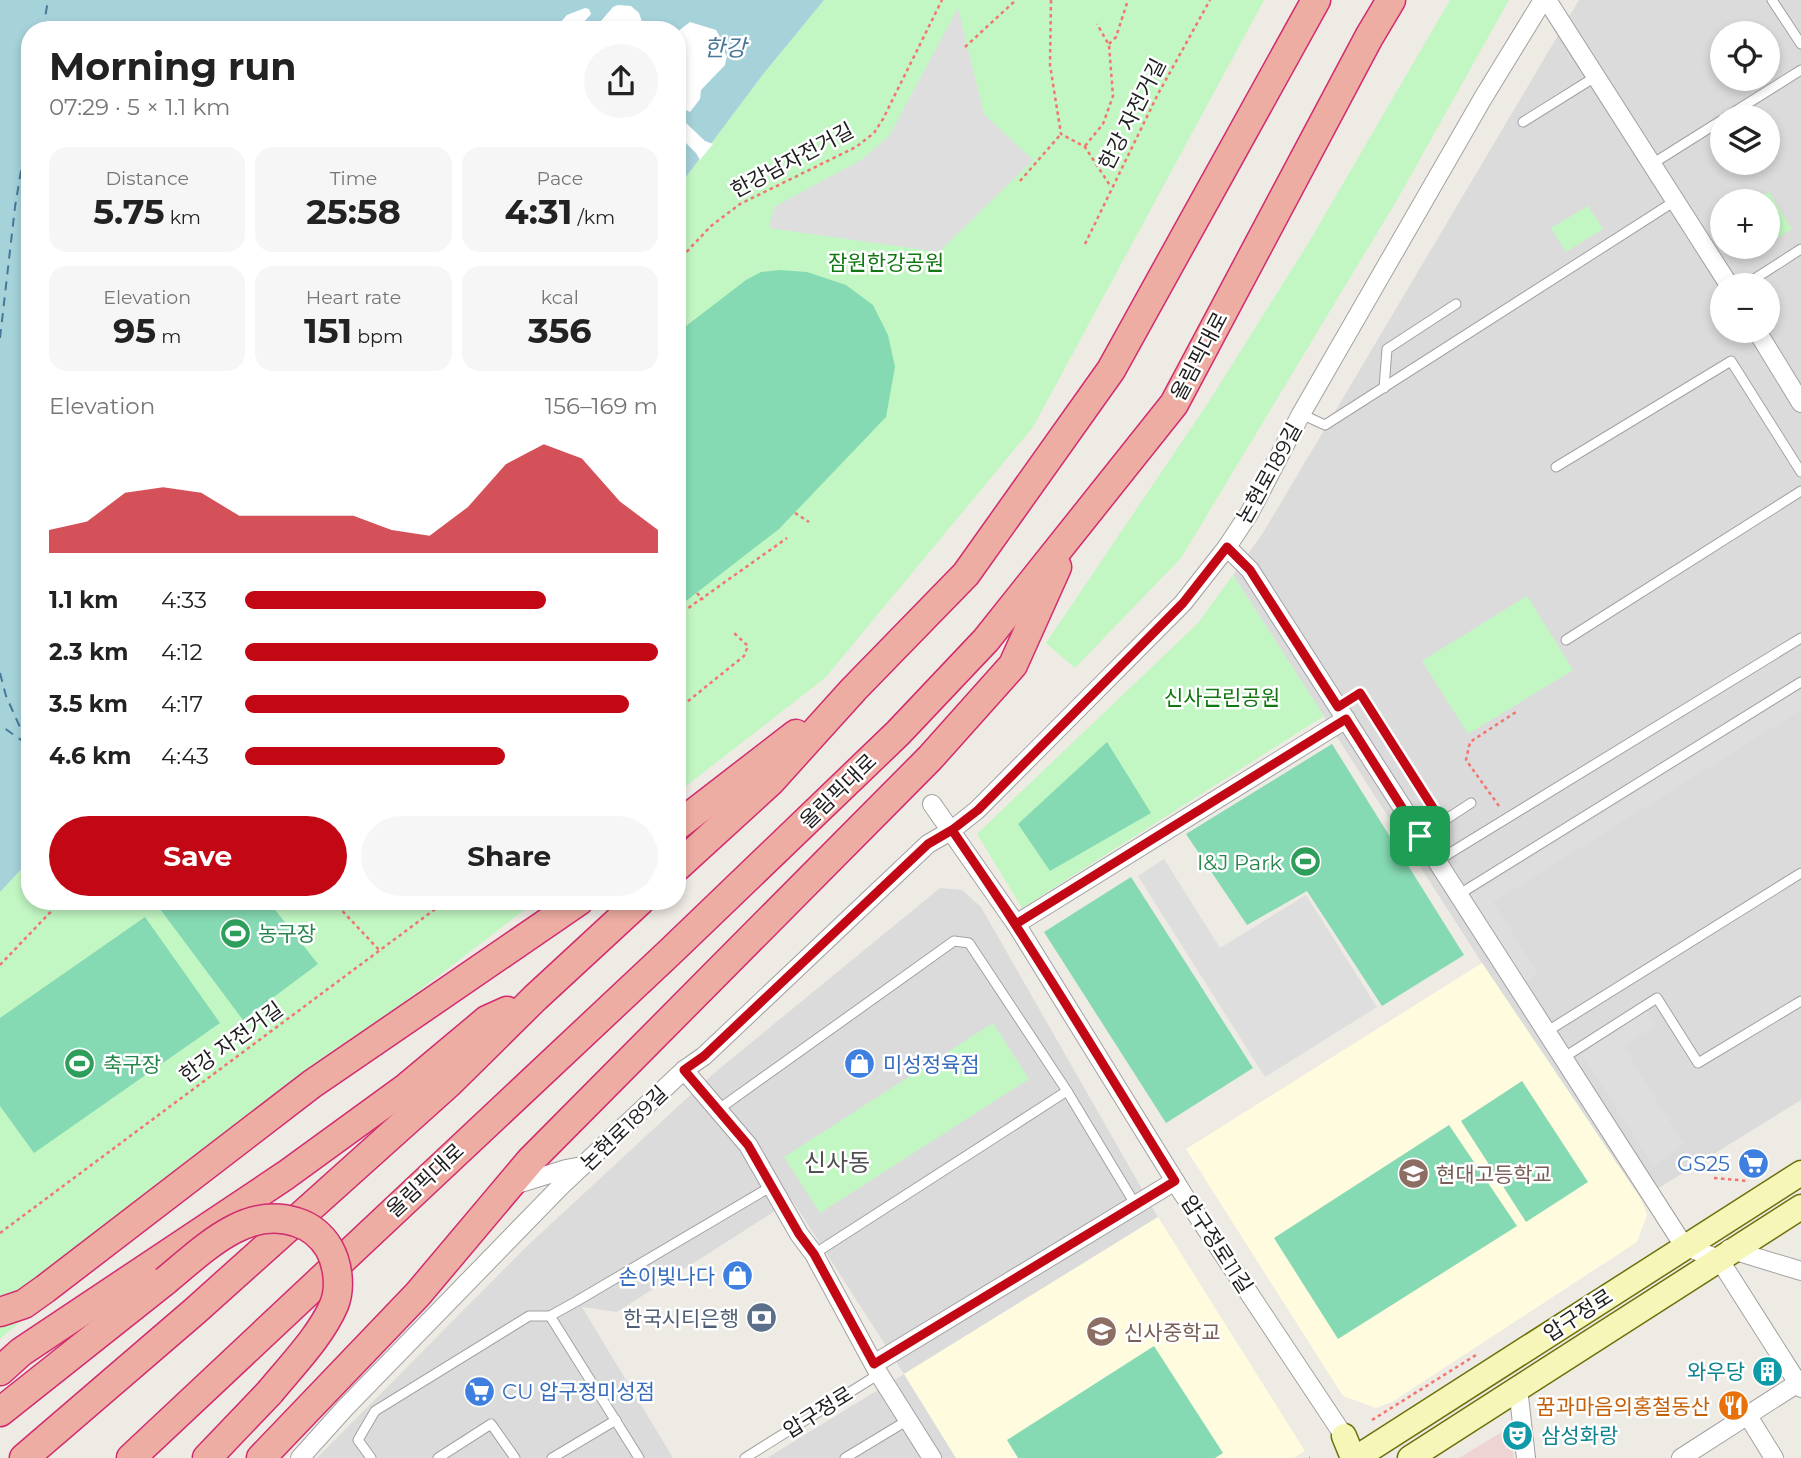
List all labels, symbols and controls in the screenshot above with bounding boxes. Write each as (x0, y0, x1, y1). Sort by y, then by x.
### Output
map controls (1710, 21, 1780, 343)
button: locate (1710, 21, 1780, 91)
water label: 한강 (704, 34, 749, 62)
text: Morning run (49, 43, 297, 90)
button: share (584, 44, 658, 118)
street label: 한강 자전거길 (1093, 54, 1171, 174)
text: 07:29 · 5 × 1.1 km (49, 93, 230, 121)
button: layers (1710, 105, 1780, 175)
street label: 한강남자전거길 (726, 117, 858, 203)
text: Distance (105, 167, 189, 190)
text: Time (330, 167, 377, 190)
text: Pace (537, 167, 583, 190)
button: + (1710, 189, 1780, 259)
text: 5.75 (93, 190, 165, 233)
text: 25:58 (306, 190, 401, 233)
text: 4:31 (504, 190, 572, 233)
text: km (165, 206, 201, 229)
text: /km (572, 206, 615, 229)
park label: 잠원한강공원 (828, 250, 944, 275)
button: − (1710, 273, 1780, 343)
text: Elevation (103, 286, 191, 309)
text: Heart rate (306, 286, 401, 309)
text: kcal (541, 286, 579, 309)
street label: 올림픽대로 (1165, 307, 1233, 405)
text: 95 (113, 309, 156, 352)
text: 151 (304, 309, 352, 352)
text: 356 (528, 309, 592, 352)
text: m (156, 325, 181, 348)
text: bpm (352, 325, 403, 348)
text: Elevation (49, 392, 155, 420)
text: 156–169 m (545, 392, 658, 420)
street label: 논현로189길 (1231, 418, 1307, 528)
text: 1.1 km (49, 586, 118, 614)
text: 4:33 (161, 586, 207, 614)
text: 2.3 km (49, 638, 128, 666)
text: 4:12 (161, 638, 203, 666)
park label: 신사근린공원 (1164, 685, 1280, 710)
text: 3.5 km (49, 690, 128, 718)
text: 4:17 (161, 690, 203, 718)
text: 4.6 km (49, 742, 131, 770)
text: 4:43 (161, 742, 209, 770)
street label: 올림픽대로 (795, 748, 881, 834)
pin (1390, 806, 1450, 866)
button: Save (49, 816, 347, 896)
button: Share (361, 816, 658, 896)
icon: arrive (1401, 817, 1439, 855)
sports icon: I&J Park (1288, 845, 1322, 879)
place label: I&J Park (1197, 850, 1282, 875)
sports icon: 농구장 (218, 916, 252, 950)
place label: 농구장 (258, 921, 316, 946)
street label: 한강 자전거길 (175, 996, 287, 1088)
sports icon: 축구장 (63, 1047, 97, 1081)
shop icon: 미성정육점 (843, 1047, 877, 1081)
place label: 축구장 (103, 1052, 161, 1077)
place label: 미성정육점 (883, 1052, 980, 1077)
street label: 논현로189길 (575, 1080, 673, 1176)
street label: 올림픽대로 (381, 1138, 469, 1222)
supermarket icon: GS25 (1736, 1146, 1770, 1180)
district label: 신사동 (804, 1148, 870, 1177)
place label: GS25 (1677, 1151, 1730, 1176)
school or university icon: 현대고등학교 (1396, 1157, 1430, 1191)
place label: 현대고등학교 (1436, 1162, 1552, 1187)
street label: 압구정로11길 (1176, 1190, 1258, 1298)
shop icon: 손이빛나다 (721, 1259, 755, 1293)
place label: 손이빛나다 (618, 1264, 715, 1289)
street label: 압구정로 (1539, 1283, 1617, 1347)
bank icon: 한국시티은행 (745, 1301, 779, 1335)
place label: 한국시티은행 (623, 1306, 739, 1331)
school or university icon: 신사중학교 (1084, 1315, 1118, 1349)
place label: 신사중학교 (1124, 1320, 1221, 1345)
building icon: 와우당 (1751, 1354, 1785, 1388)
place label: 와우당 (1687, 1359, 1745, 1384)
supermarket icon: CU 압구정미성점 (462, 1374, 496, 1408)
place label: CU 압구정미성점 (502, 1379, 655, 1404)
street label: 압구정로 (779, 1381, 857, 1443)
restaurant icon: 꿈과마음의홍철동산 (1716, 1389, 1750, 1423)
place label: 꿈과마음의홍철동산 (1536, 1394, 1710, 1419)
theatre icon: 삼성화랑 (1501, 1418, 1535, 1452)
place label: 삼성화랑 (1541, 1423, 1618, 1448)

